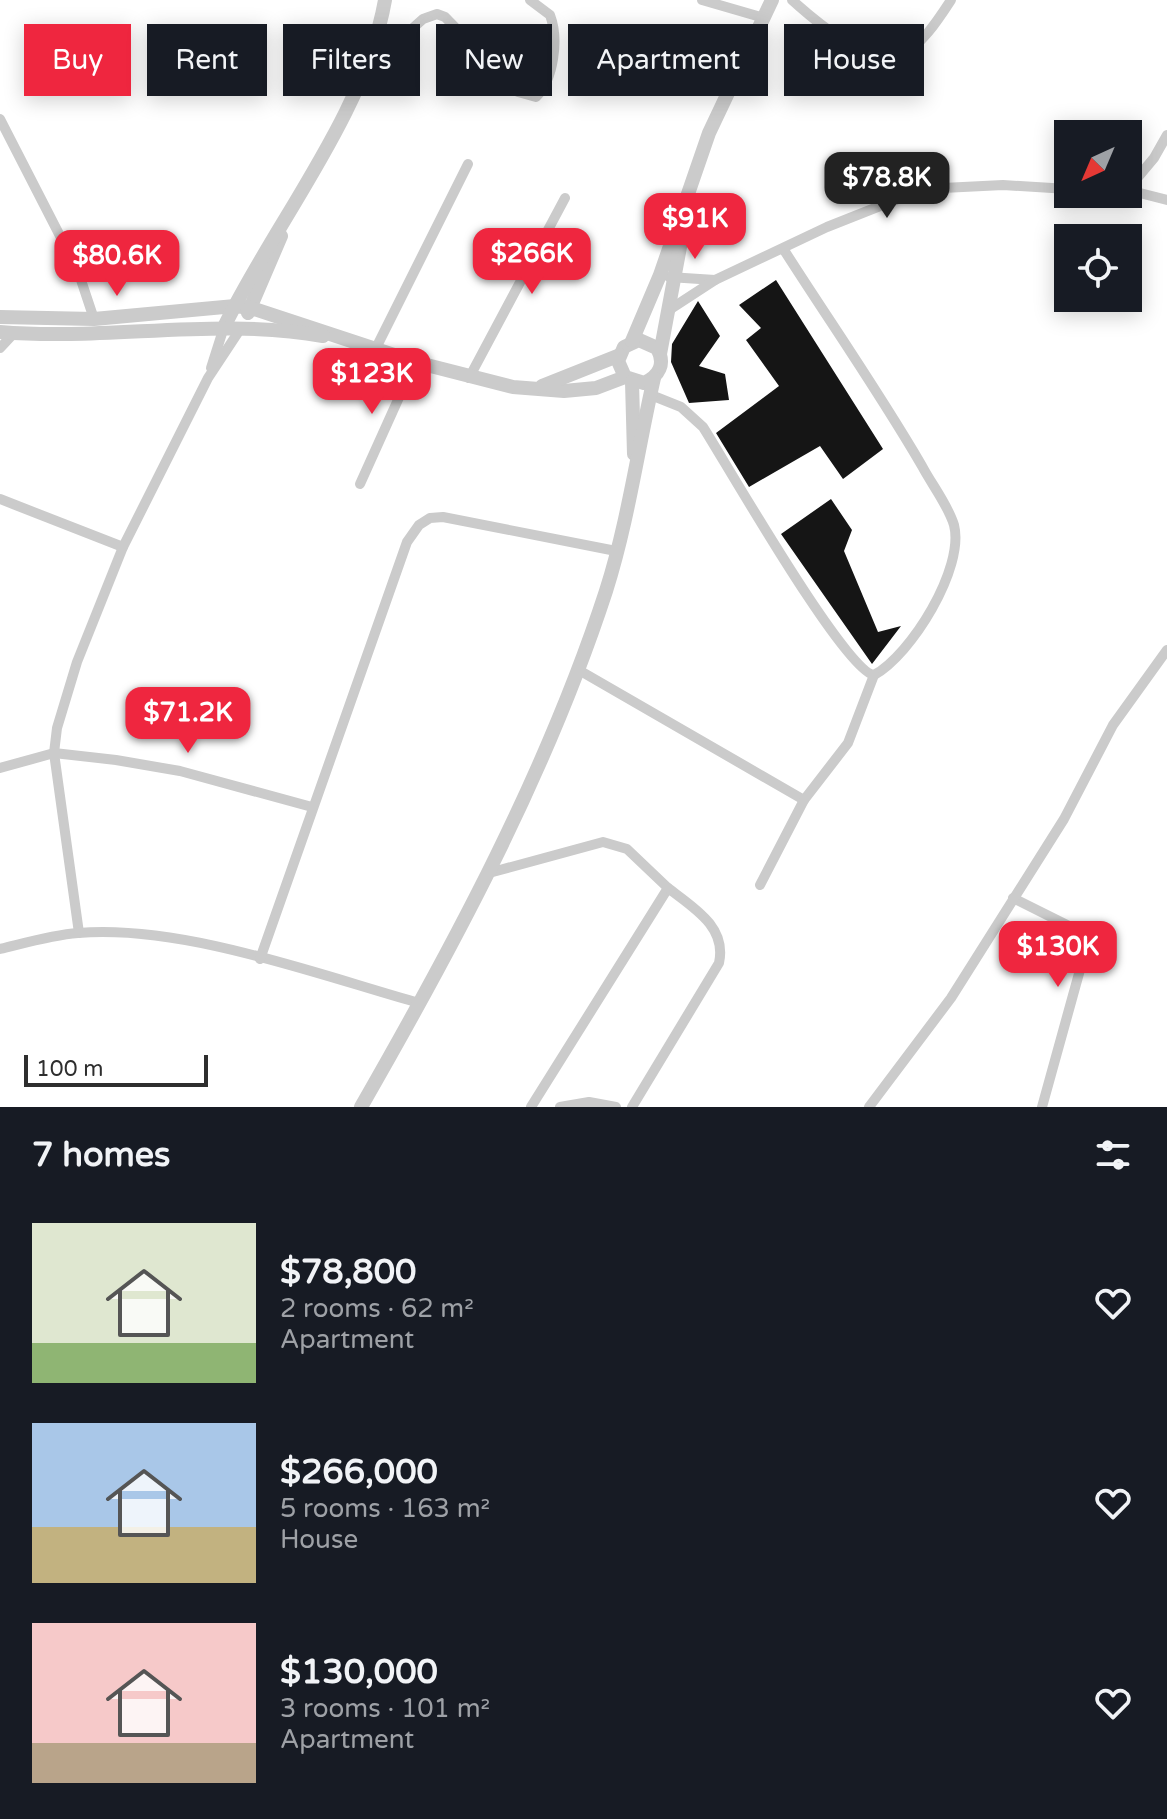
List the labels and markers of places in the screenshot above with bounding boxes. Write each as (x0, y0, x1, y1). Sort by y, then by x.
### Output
pin: $78.8K (822, 152, 952, 220)
pin: $91K (648, 193, 742, 261)
pin: $266K (476, 228, 588, 296)
pin: $80.6K (52, 230, 182, 298)
pin: $123K (316, 348, 428, 416)
pin: $71.2K (123, 687, 253, 755)
pin: $130K (1002, 921, 1114, 989)

